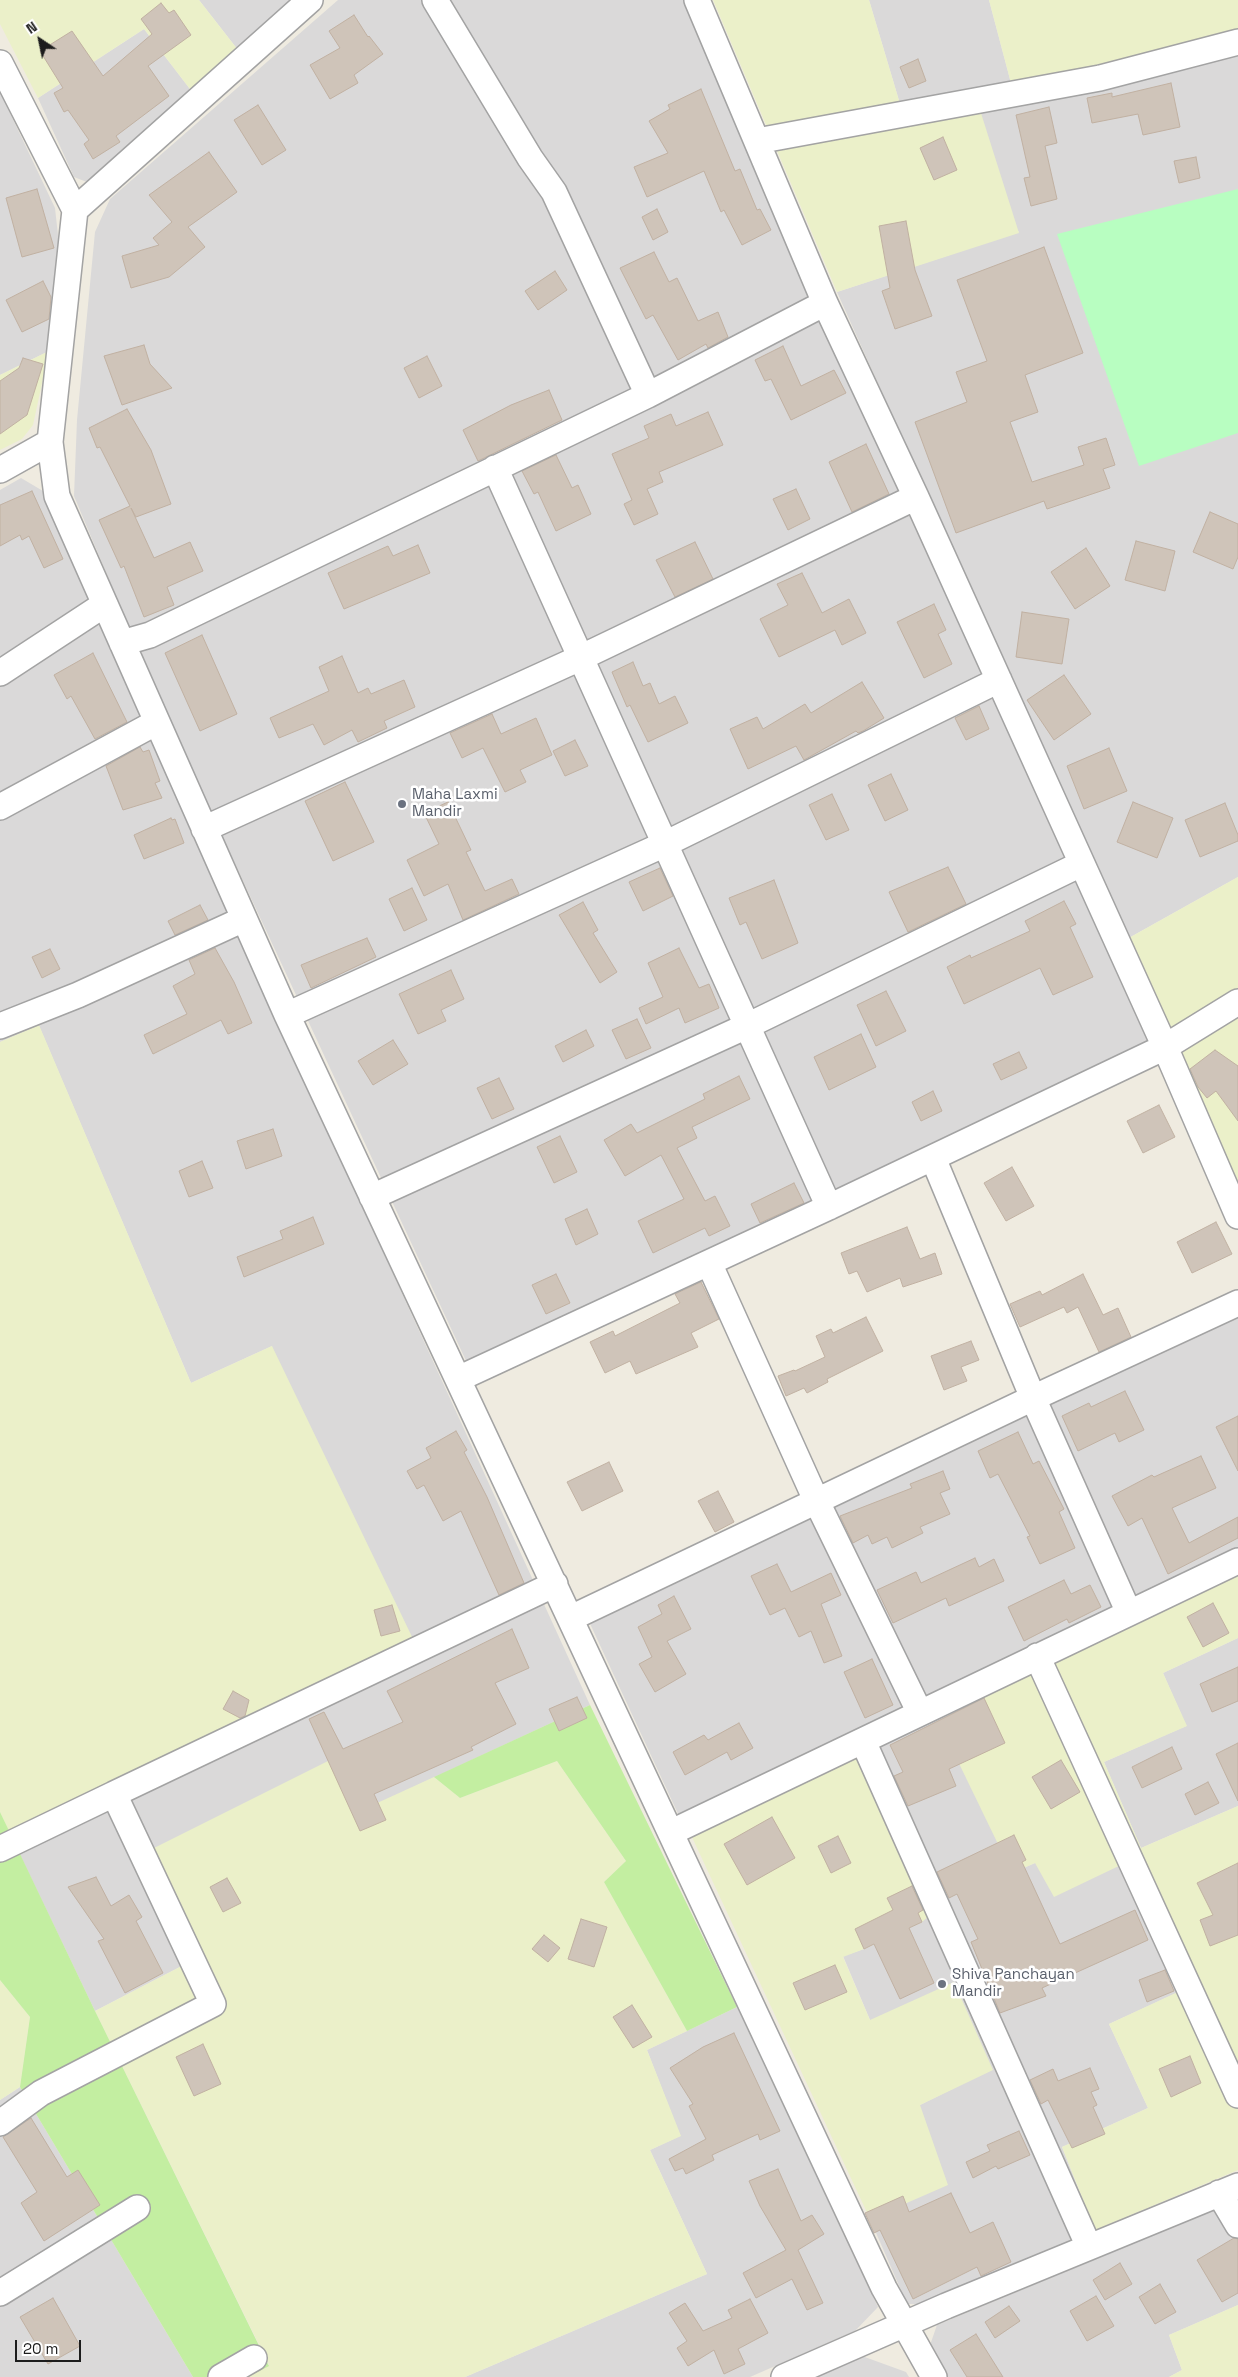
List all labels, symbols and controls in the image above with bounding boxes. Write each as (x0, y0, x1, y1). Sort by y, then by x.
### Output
north arrow (15, 15, 65, 65)
text: N (23, 17, 41, 38)
place label: Maha Laxmi Mandir (412, 786, 498, 821)
marker: Maha Laxmi Mandir (396, 798, 408, 810)
place label: Shiva Panchayan Mandir (952, 1966, 1075, 2001)
marker: Shiva Panchayan Mandir (936, 1978, 948, 1990)
scale bar (18, 2330, 84, 2362)
text: 20 m (23, 2339, 58, 2358)

